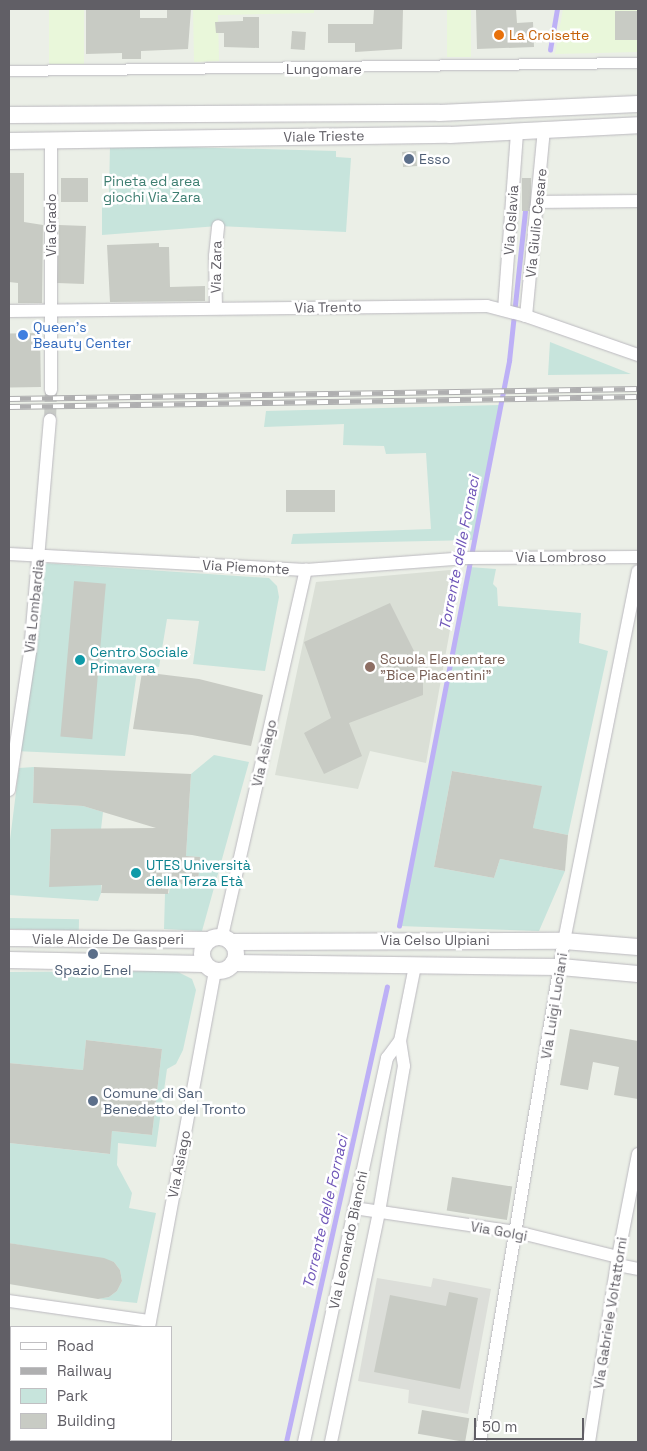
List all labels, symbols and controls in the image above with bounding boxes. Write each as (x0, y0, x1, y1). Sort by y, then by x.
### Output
place label: La Croisette (509, 27, 589, 43)
marker: La Croisette (493, 29, 505, 41)
street label: Lungomare (286, 61, 362, 77)
street label: Viale Trieste (283, 127, 365, 145)
place label: Esso (419, 151, 450, 167)
marker: Esso (403, 153, 415, 165)
street label: Via Giulio Cesare (522, 167, 550, 279)
park label: Pineta ed area giochi Via Zara (103, 173, 201, 206)
street label: Via Oslavia (500, 184, 522, 256)
street label: Via Grado (43, 193, 59, 257)
street label: Via Zara (207, 240, 225, 294)
street label: Via Trento (294, 298, 362, 316)
place label: Queen's Beauty Center (33, 319, 131, 352)
marker: Queen's Beauty Center (17, 329, 29, 341)
water label: Torrente delle Fornaci (435, 474, 483, 632)
street label: Via Lombroso (516, 549, 606, 565)
street label: Via Piemonte (202, 556, 290, 578)
street label: Via Lombardia (21, 558, 47, 654)
place label: Centro Sociale Primavera (90, 644, 188, 676)
place label: Scuola Elementare "Bice Piacentini" (380, 651, 505, 684)
marker: Centro Sociale Primavera (74, 654, 86, 666)
marker: Scuola Elementare "Bice Piacentini" (364, 661, 376, 673)
street label: Via Asiago (248, 718, 280, 788)
place label: UTES Università della Terza Età (146, 857, 251, 890)
marker: UTES Università della Terza Età (130, 867, 142, 879)
street label: Viale Alcide De Gasperi (32, 931, 184, 947)
street label: Via Celso Ulpiani (380, 932, 490, 948)
marker: Spazio Enel (87, 948, 99, 960)
street label: Via Luigi Luciani (537, 952, 571, 1060)
place label: Spazio Enel (55, 962, 131, 978)
place label: Comune di San Benedetto del Tronto (103, 1085, 246, 1118)
marker: Comune di San Benedetto del Tronto (87, 1095, 99, 1107)
street label: Via Asiago (164, 1129, 194, 1199)
water label: Torrente delle Fornaci (299, 1134, 351, 1290)
street label: Via Leonardo Bianchi (325, 1169, 371, 1311)
street label: Via Golgi (469, 1218, 529, 1244)
street label: Via Gabriele Voltattorni (590, 1236, 630, 1390)
legend (10, 1326, 172, 1441)
text: Road (57, 1336, 94, 1355)
text: Railway (57, 1361, 112, 1380)
text: Park (57, 1386, 88, 1405)
scale bar (477, 1408, 587, 1440)
text: Building (57, 1411, 116, 1430)
text: 50 m (482, 1417, 517, 1436)

